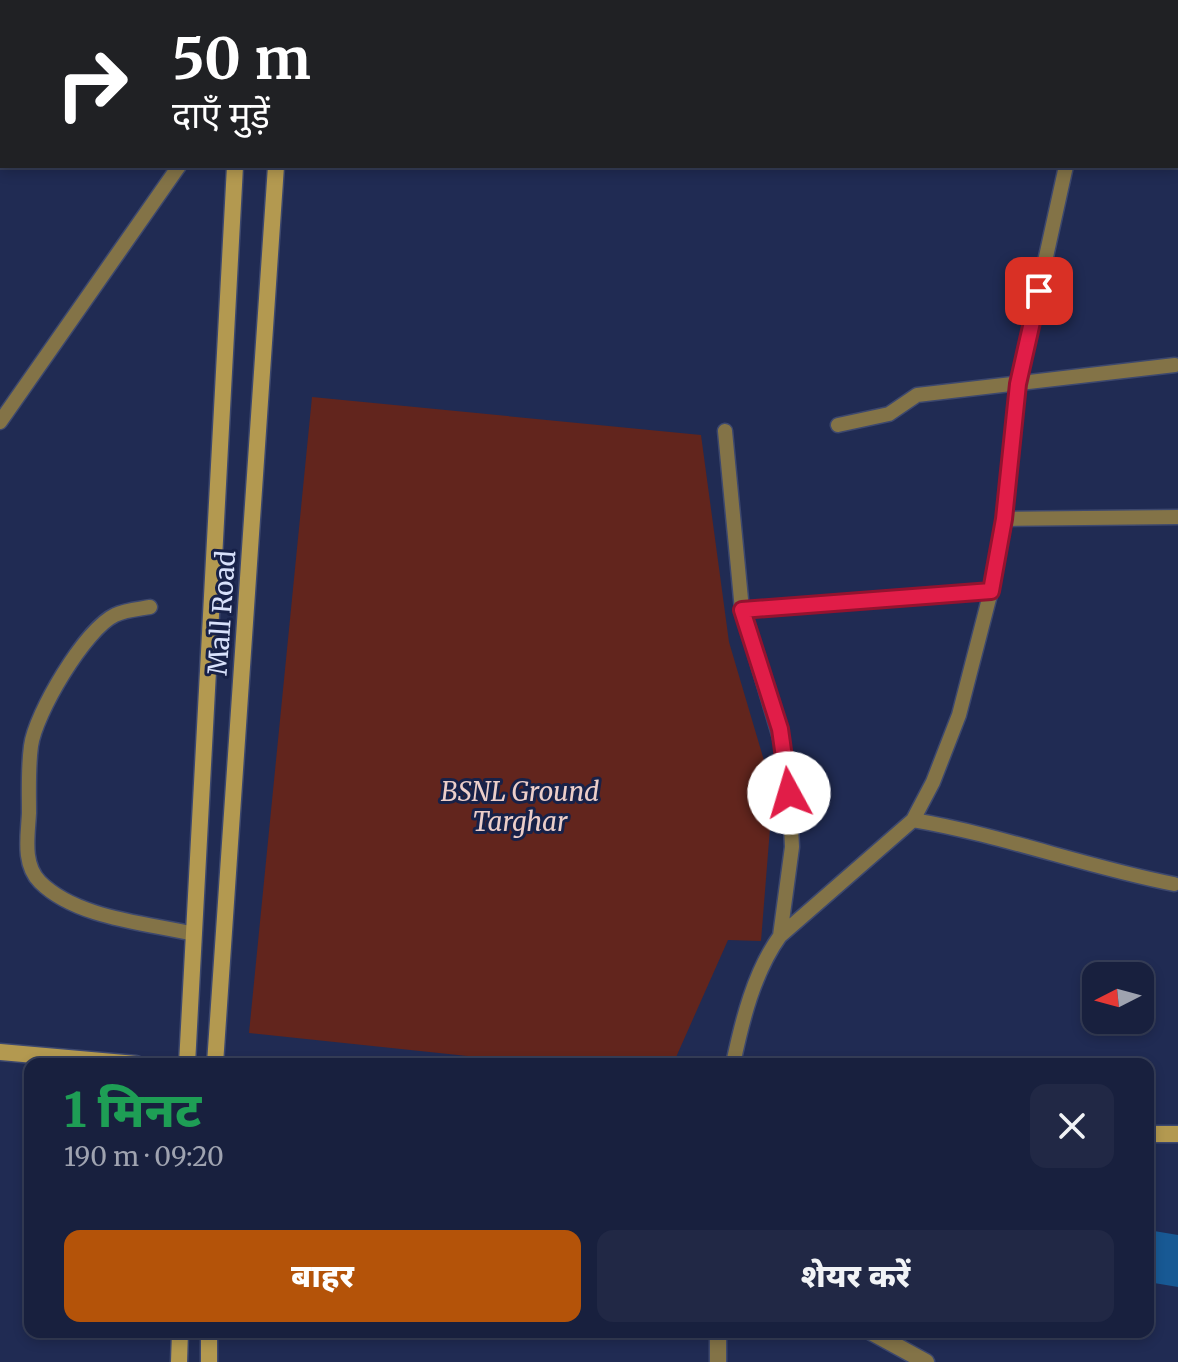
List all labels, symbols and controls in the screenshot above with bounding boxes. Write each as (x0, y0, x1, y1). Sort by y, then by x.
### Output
text: 50 m (172, 24, 311, 94)
icon: right (40, 32, 144, 136)
text: दाएँ मुड़ें (172, 93, 270, 138)
pin (1005, 257, 1073, 325)
icon: arrive (1017, 269, 1061, 313)
street label: Mall Road (201, 549, 242, 677)
position arrow (747, 751, 831, 835)
park label: BSNL Ground Targhar (441, 775, 599, 838)
north arrow (1082, 962, 1154, 1034)
map controls (1082, 962, 1154, 1034)
text: 1 मिनट (64, 1080, 201, 1140)
button: close (1030, 1084, 1114, 1168)
text: 190 m · 09:20 (64, 1140, 224, 1173)
button: बाहर (64, 1230, 581, 1322)
button: शेयर करें (597, 1230, 1114, 1322)

